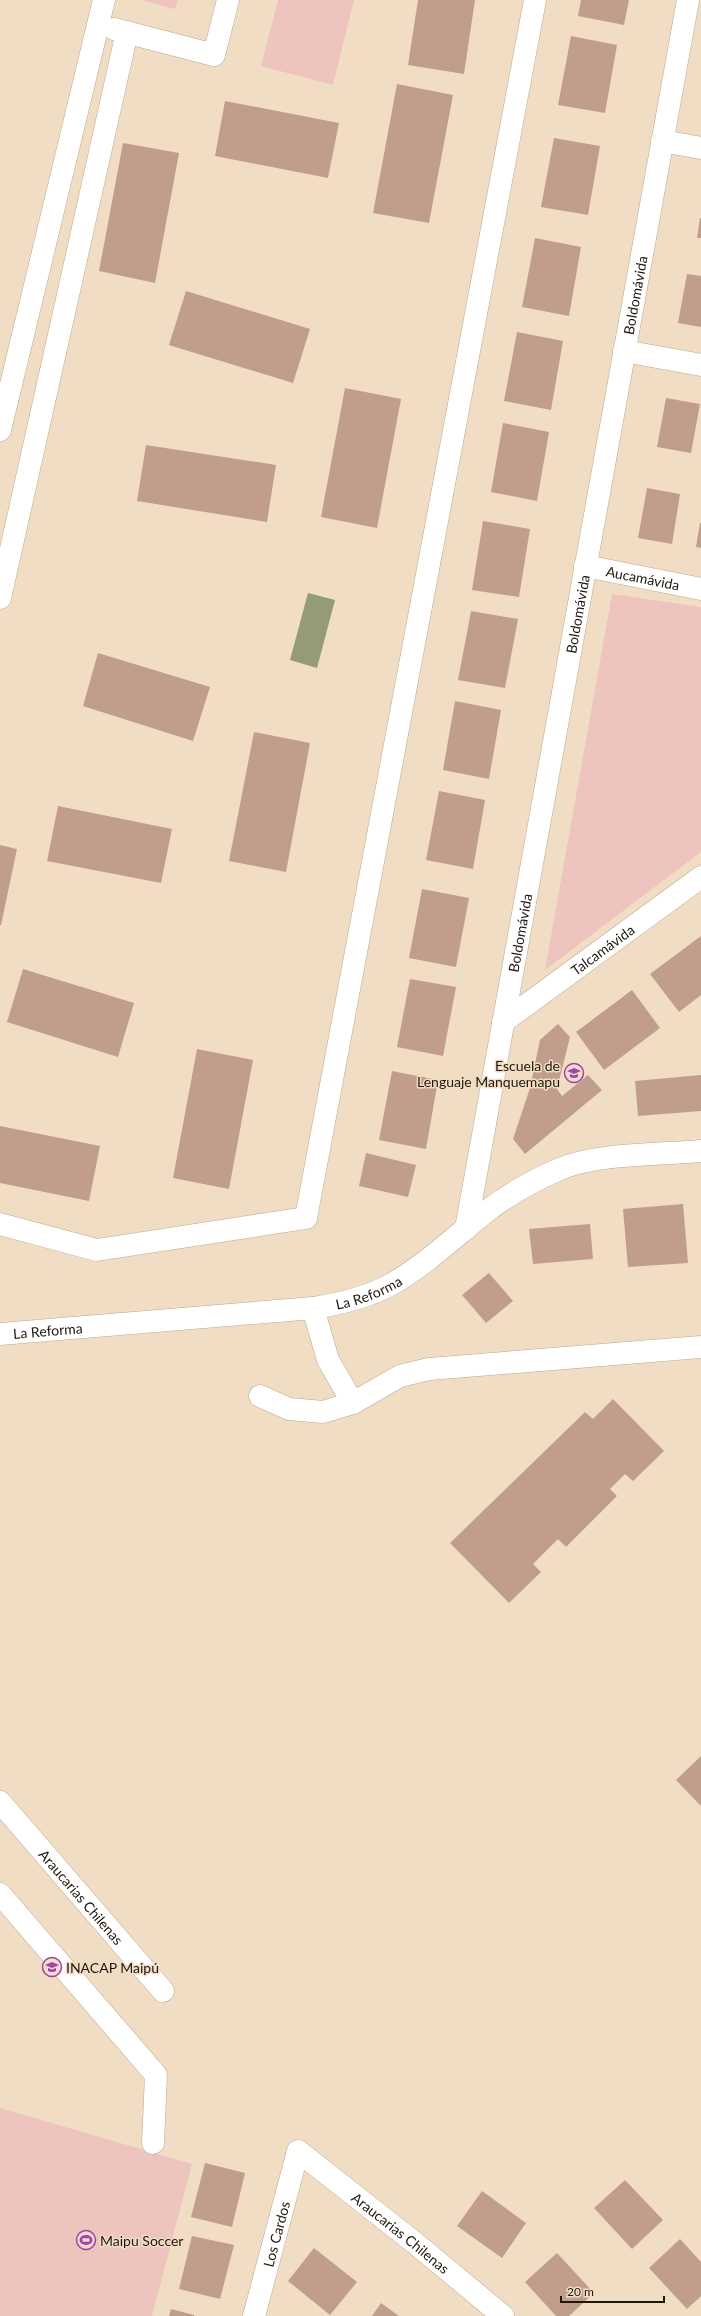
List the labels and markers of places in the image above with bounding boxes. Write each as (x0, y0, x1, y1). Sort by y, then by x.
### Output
place label: Escuela de Lenguaje Manquemapu (417, 1057, 560, 1090)
school or university icon: Escuela de Lenguaje Manquemapu (563, 1062, 585, 1084)
school or university icon: INACAP Maipú (41, 1956, 63, 1978)
place label: INACAP Maipú (66, 1959, 159, 1976)
sports icon: Maipu Soccer (75, 2229, 97, 2251)
place label: Maipu Soccer (100, 2232, 183, 2249)

